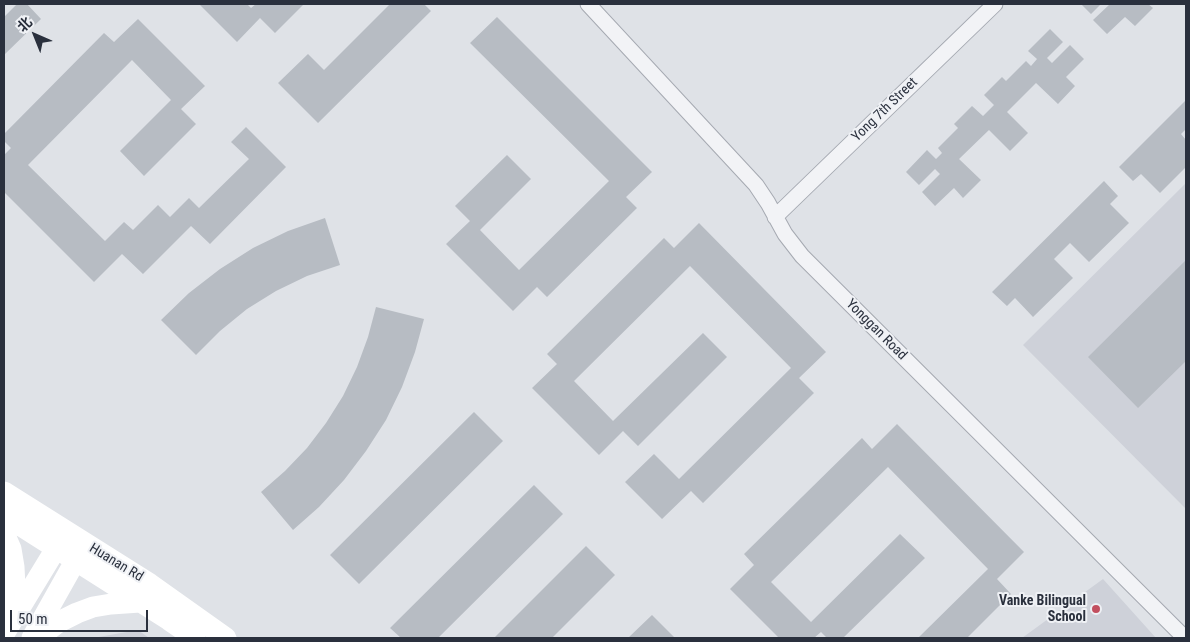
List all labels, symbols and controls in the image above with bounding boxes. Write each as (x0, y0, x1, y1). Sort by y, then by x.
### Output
north arrow (10, 10, 60, 60)
text: 北 (14, 14, 35, 35)
street label: Yong 7th Street (849, 75, 921, 145)
street label: Yonggan Road (842, 296, 910, 364)
street label: Huanan Rd (86, 540, 146, 586)
place label: Vanke Bilingual School (999, 593, 1086, 626)
scale bar (12, 600, 150, 632)
marker: Vanke Bilingual School (1090, 603, 1102, 615)
text: 50 m (18, 610, 48, 628)

